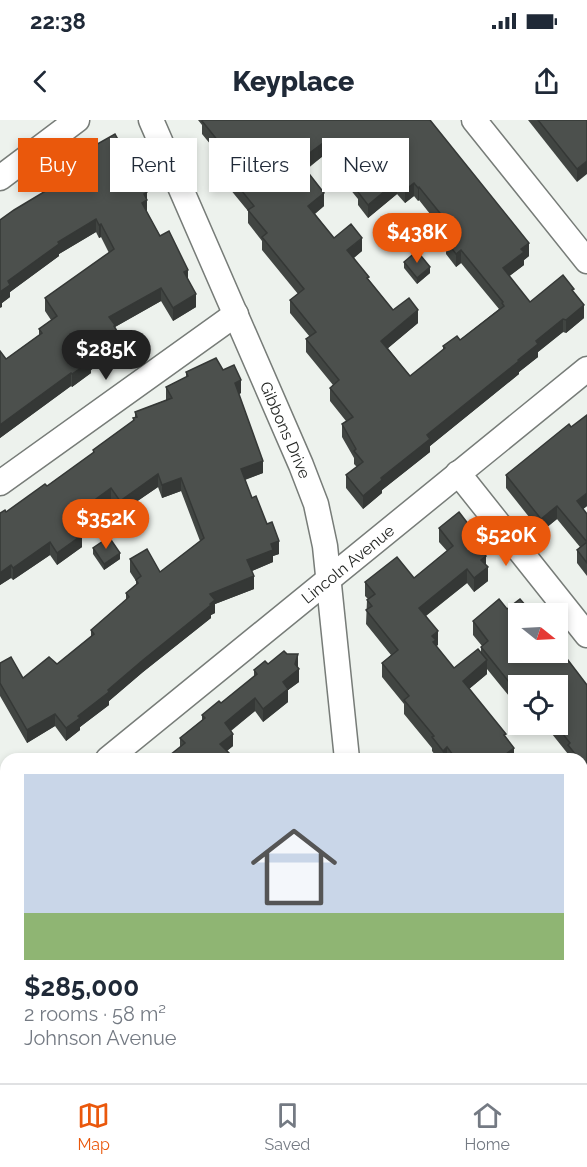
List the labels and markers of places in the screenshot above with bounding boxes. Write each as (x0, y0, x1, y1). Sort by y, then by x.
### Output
pin: $438K (375, 213, 459, 264)
pin: $285K (64, 330, 148, 381)
pin: $352K (64, 499, 148, 550)
pin: $520K (464, 516, 548, 567)

